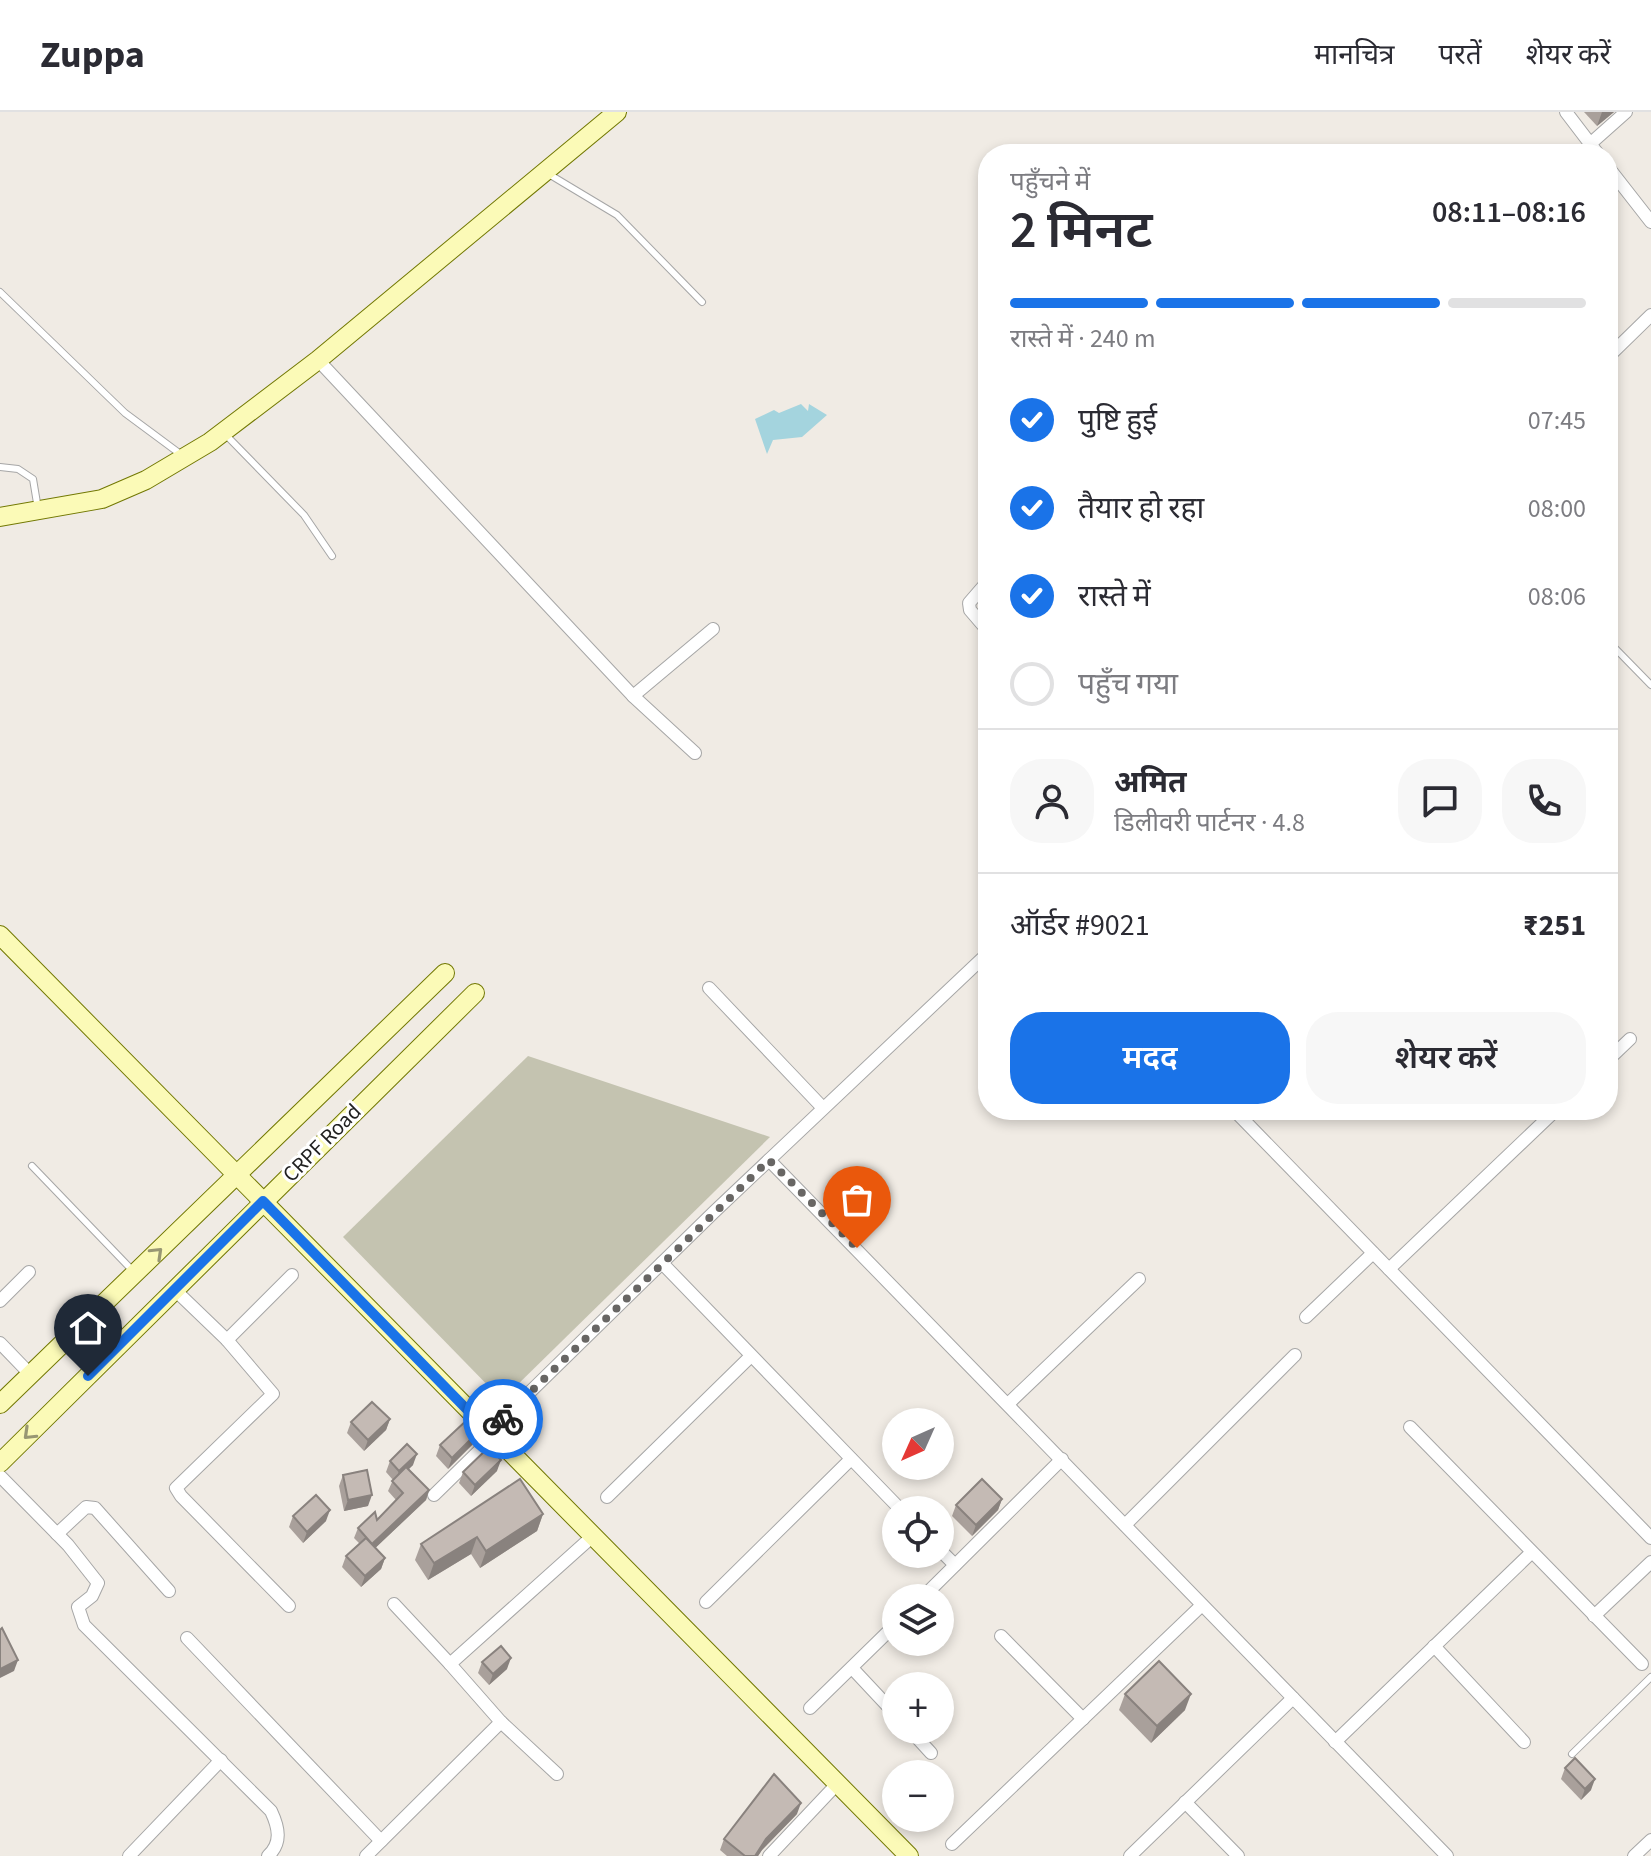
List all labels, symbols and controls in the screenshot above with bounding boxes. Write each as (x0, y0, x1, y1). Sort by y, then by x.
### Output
text: Zuppa (40, 28, 145, 82)
text: मानचित्र (1314, 35, 1394, 75)
text: परतें (1438, 35, 1482, 75)
text: शेयर करें (1526, 35, 1611, 75)
text: पहुँचने में (1010, 163, 1090, 200)
text: 08:11–08:16 (1432, 191, 1586, 234)
text: 2 मिनट (1010, 194, 1153, 268)
text: रास्ते में · 240 m (1010, 320, 1155, 357)
icon: check (1010, 398, 1054, 442)
text: पुष्टि हुई (1078, 399, 1157, 442)
text: 07:45 (1528, 402, 1586, 439)
icon: check (1010, 486, 1054, 530)
text: तैयार हो रहा (1078, 487, 1204, 530)
text: 08:00 (1528, 490, 1586, 527)
icon: check (1010, 574, 1054, 618)
text: रास्ते में (1078, 575, 1151, 618)
text: 08:06 (1528, 578, 1586, 615)
text: पहुँच गया (1078, 663, 1178, 706)
button: person (1010, 759, 1094, 843)
button: chat (1398, 759, 1482, 843)
button: phone (1502, 759, 1586, 843)
text: अमित (1114, 761, 1187, 804)
text: डिलीवरी पार्टनर · 4.8 (1114, 804, 1305, 841)
text: ऑर्डर #9021 (1010, 904, 1150, 947)
text: ₹251 (1523, 904, 1586, 947)
button: मदद (1010, 1012, 1290, 1104)
button: शेयर करें (1306, 1012, 1586, 1104)
street label: CRPF Road (275, 1096, 369, 1190)
pin (823, 1166, 891, 1248)
icon: bag (835, 1178, 879, 1222)
one-way arrow (148, 1248, 162, 1262)
pin (54, 1294, 122, 1376)
icon: home (66, 1306, 110, 1350)
courier (463, 1379, 543, 1459)
icon: bike (481, 1397, 525, 1441)
north arrow (882, 1408, 954, 1480)
map controls (882, 1408, 954, 1832)
one-way arrow (24, 1425, 38, 1440)
button: locate (882, 1496, 954, 1568)
button: layers (882, 1584, 954, 1656)
button: + (882, 1672, 954, 1744)
button: − (882, 1760, 954, 1832)

